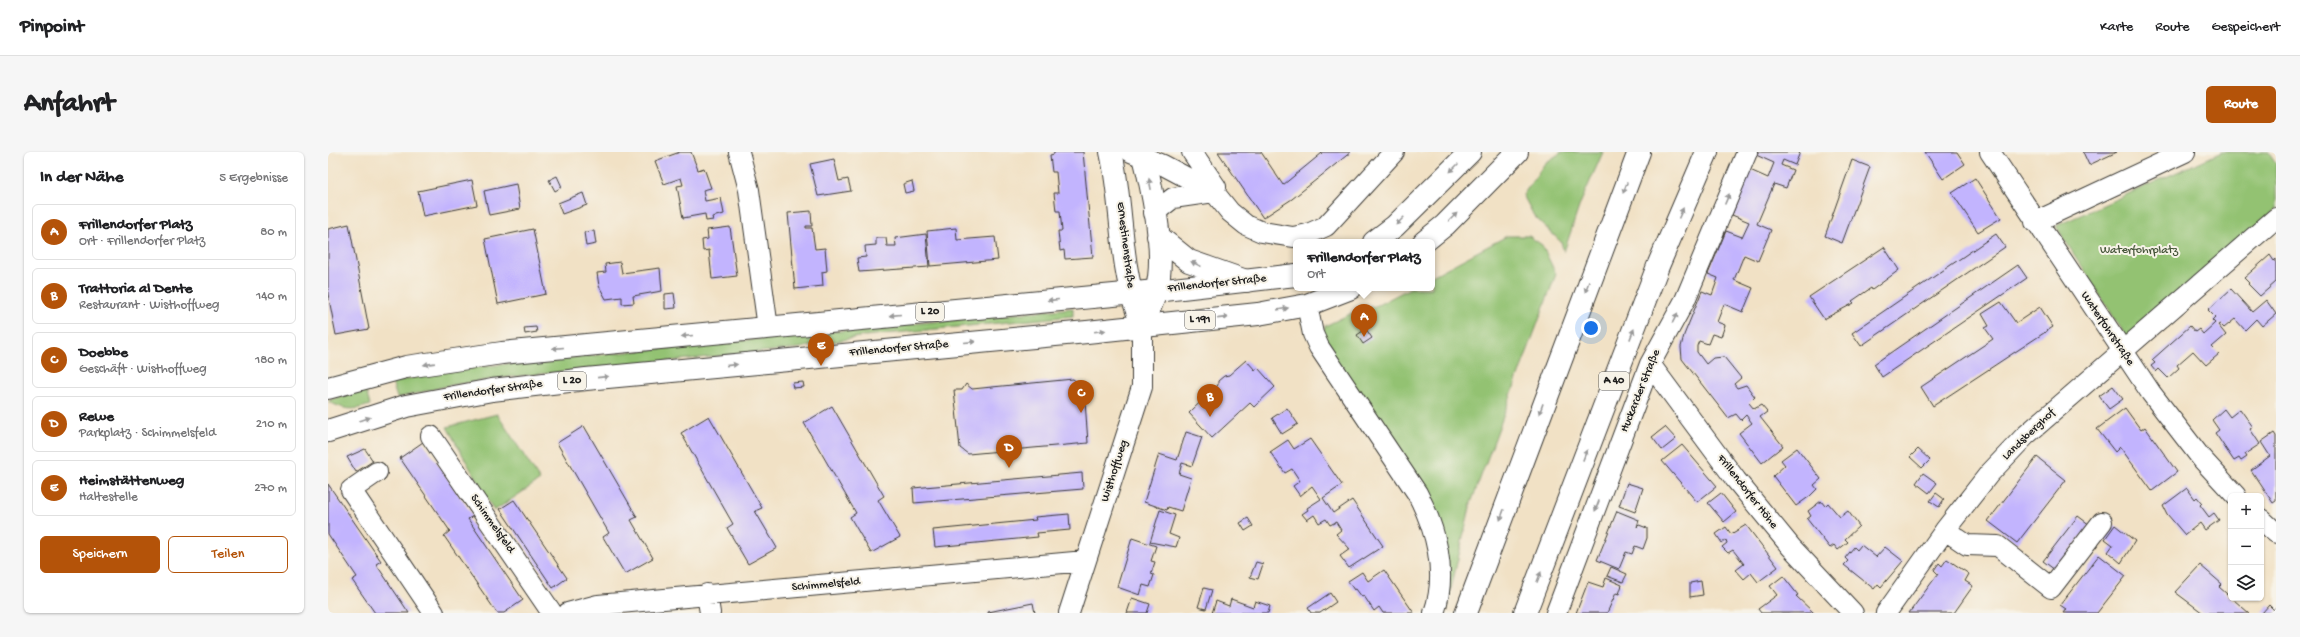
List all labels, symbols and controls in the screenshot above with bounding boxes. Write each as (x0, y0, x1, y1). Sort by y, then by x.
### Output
text: Pinpoint (20, 16, 84, 39)
text: Karte (2100, 19, 2133, 36)
text: Route (2155, 19, 2189, 36)
text: Gespeichert (2211, 19, 2280, 36)
button: Route (2206, 86, 2276, 123)
text: Anfahrt (24, 88, 114, 121)
one-way arrow (1449, 163, 1459, 173)
text: In der Nähe (40, 168, 123, 188)
text: 5 Ergebnisse (219, 171, 288, 186)
one-way arrow (1146, 178, 1152, 190)
one-way arrow (1621, 183, 1627, 195)
one-way arrow (1724, 193, 1730, 204)
street label: Ernestinenstraße (1113, 201, 1137, 290)
one-way arrow (1678, 207, 1684, 219)
one-way arrow (1448, 212, 1458, 221)
text: Frillendorfer Platz (79, 216, 192, 234)
one-way arrow (1395, 216, 1405, 226)
text: A (50, 225, 58, 240)
text: 80 m (260, 225, 287, 240)
text: Ort · Frillendorfer Platz (79, 234, 205, 249)
popup (1293, 239, 1435, 291)
park label: Waterfohrplatz (2100, 244, 2179, 258)
text: Frillendorfer Platz (1307, 249, 1421, 267)
one-way arrow (1190, 261, 1201, 267)
text: Ort (1307, 267, 1325, 282)
street label: Frillendorfer Straße (1166, 272, 1268, 296)
text: Trattoria al Dente (79, 280, 193, 298)
one-way arrow (1583, 282, 1589, 294)
text: B (51, 289, 57, 304)
text: 140 m (256, 289, 287, 304)
street label: Waterfohrstraße (2077, 289, 2137, 369)
one-way arrow (1047, 297, 1059, 303)
text: Restaurant · Wisthoffweg (79, 298, 219, 313)
road number: L 20 (916, 303, 944, 321)
pin: A (1351, 304, 1377, 337)
one-way arrow (1277, 306, 1289, 312)
road number: L 191 (1185, 311, 1215, 329)
one-way arrow (889, 312, 901, 318)
one-way arrow (1672, 312, 1678, 324)
one-way arrow (1217, 314, 1229, 321)
your location (1581, 318, 1601, 338)
one-way arrow (1629, 327, 1635, 339)
one-way arrow (1094, 328, 1106, 334)
one-way arrow (681, 332, 693, 339)
pin: E (808, 333, 834, 366)
street label: Frillendorfer Straße (848, 338, 950, 360)
one-way arrow (964, 339, 976, 346)
text: Doebbe (79, 344, 128, 362)
one-way arrow (551, 344, 564, 351)
street label: Huckarder Straße (1618, 347, 1664, 434)
text: C (50, 353, 58, 368)
text: 180 m (255, 353, 287, 368)
one-way arrow (422, 361, 435, 367)
one-way arrow (726, 361, 738, 368)
text: Geschäft · Wisthoffweg (79, 362, 207, 377)
road number: L 20 (558, 372, 586, 390)
road number: A 40 (1599, 372, 1629, 390)
one-way arrow (597, 374, 609, 381)
street label: Frillendorfer Straße (442, 377, 544, 405)
pin: C (1068, 380, 1094, 413)
pin: B (1197, 384, 1223, 417)
one-way arrow (1538, 404, 1544, 416)
street label: Landsberghof (2000, 405, 2059, 464)
text: Rewe (79, 408, 114, 426)
one-way arrow (359, 415, 371, 421)
text: D (50, 417, 58, 432)
text: 210 m (256, 417, 287, 432)
text: Parkplatz · Schimmelsfeld (79, 426, 216, 441)
pin: D (996, 435, 1022, 468)
street label: Wisthoffweg (1098, 438, 1132, 504)
one-way arrow (1583, 449, 1589, 461)
street label: Frillendorfer Höhe (1713, 451, 1781, 533)
text: Heimstättenweg (79, 472, 184, 490)
text: E (50, 481, 58, 496)
text: 270 m (254, 481, 287, 496)
text: Haltestelle (79, 490, 138, 505)
street label: Schimmelsfeld (467, 492, 518, 557)
map controls (2228, 493, 2264, 601)
button: + (2228, 493, 2264, 529)
one-way arrow (1593, 500, 1599, 512)
one-way arrow (1499, 509, 1505, 521)
button: − (2228, 529, 2264, 565)
button: Speichern (40, 536, 160, 573)
button: Teilen (168, 536, 288, 573)
button: layers (2228, 565, 2264, 601)
one-way arrow (1537, 570, 1543, 582)
street label: Schimmelsfeld (791, 575, 862, 595)

